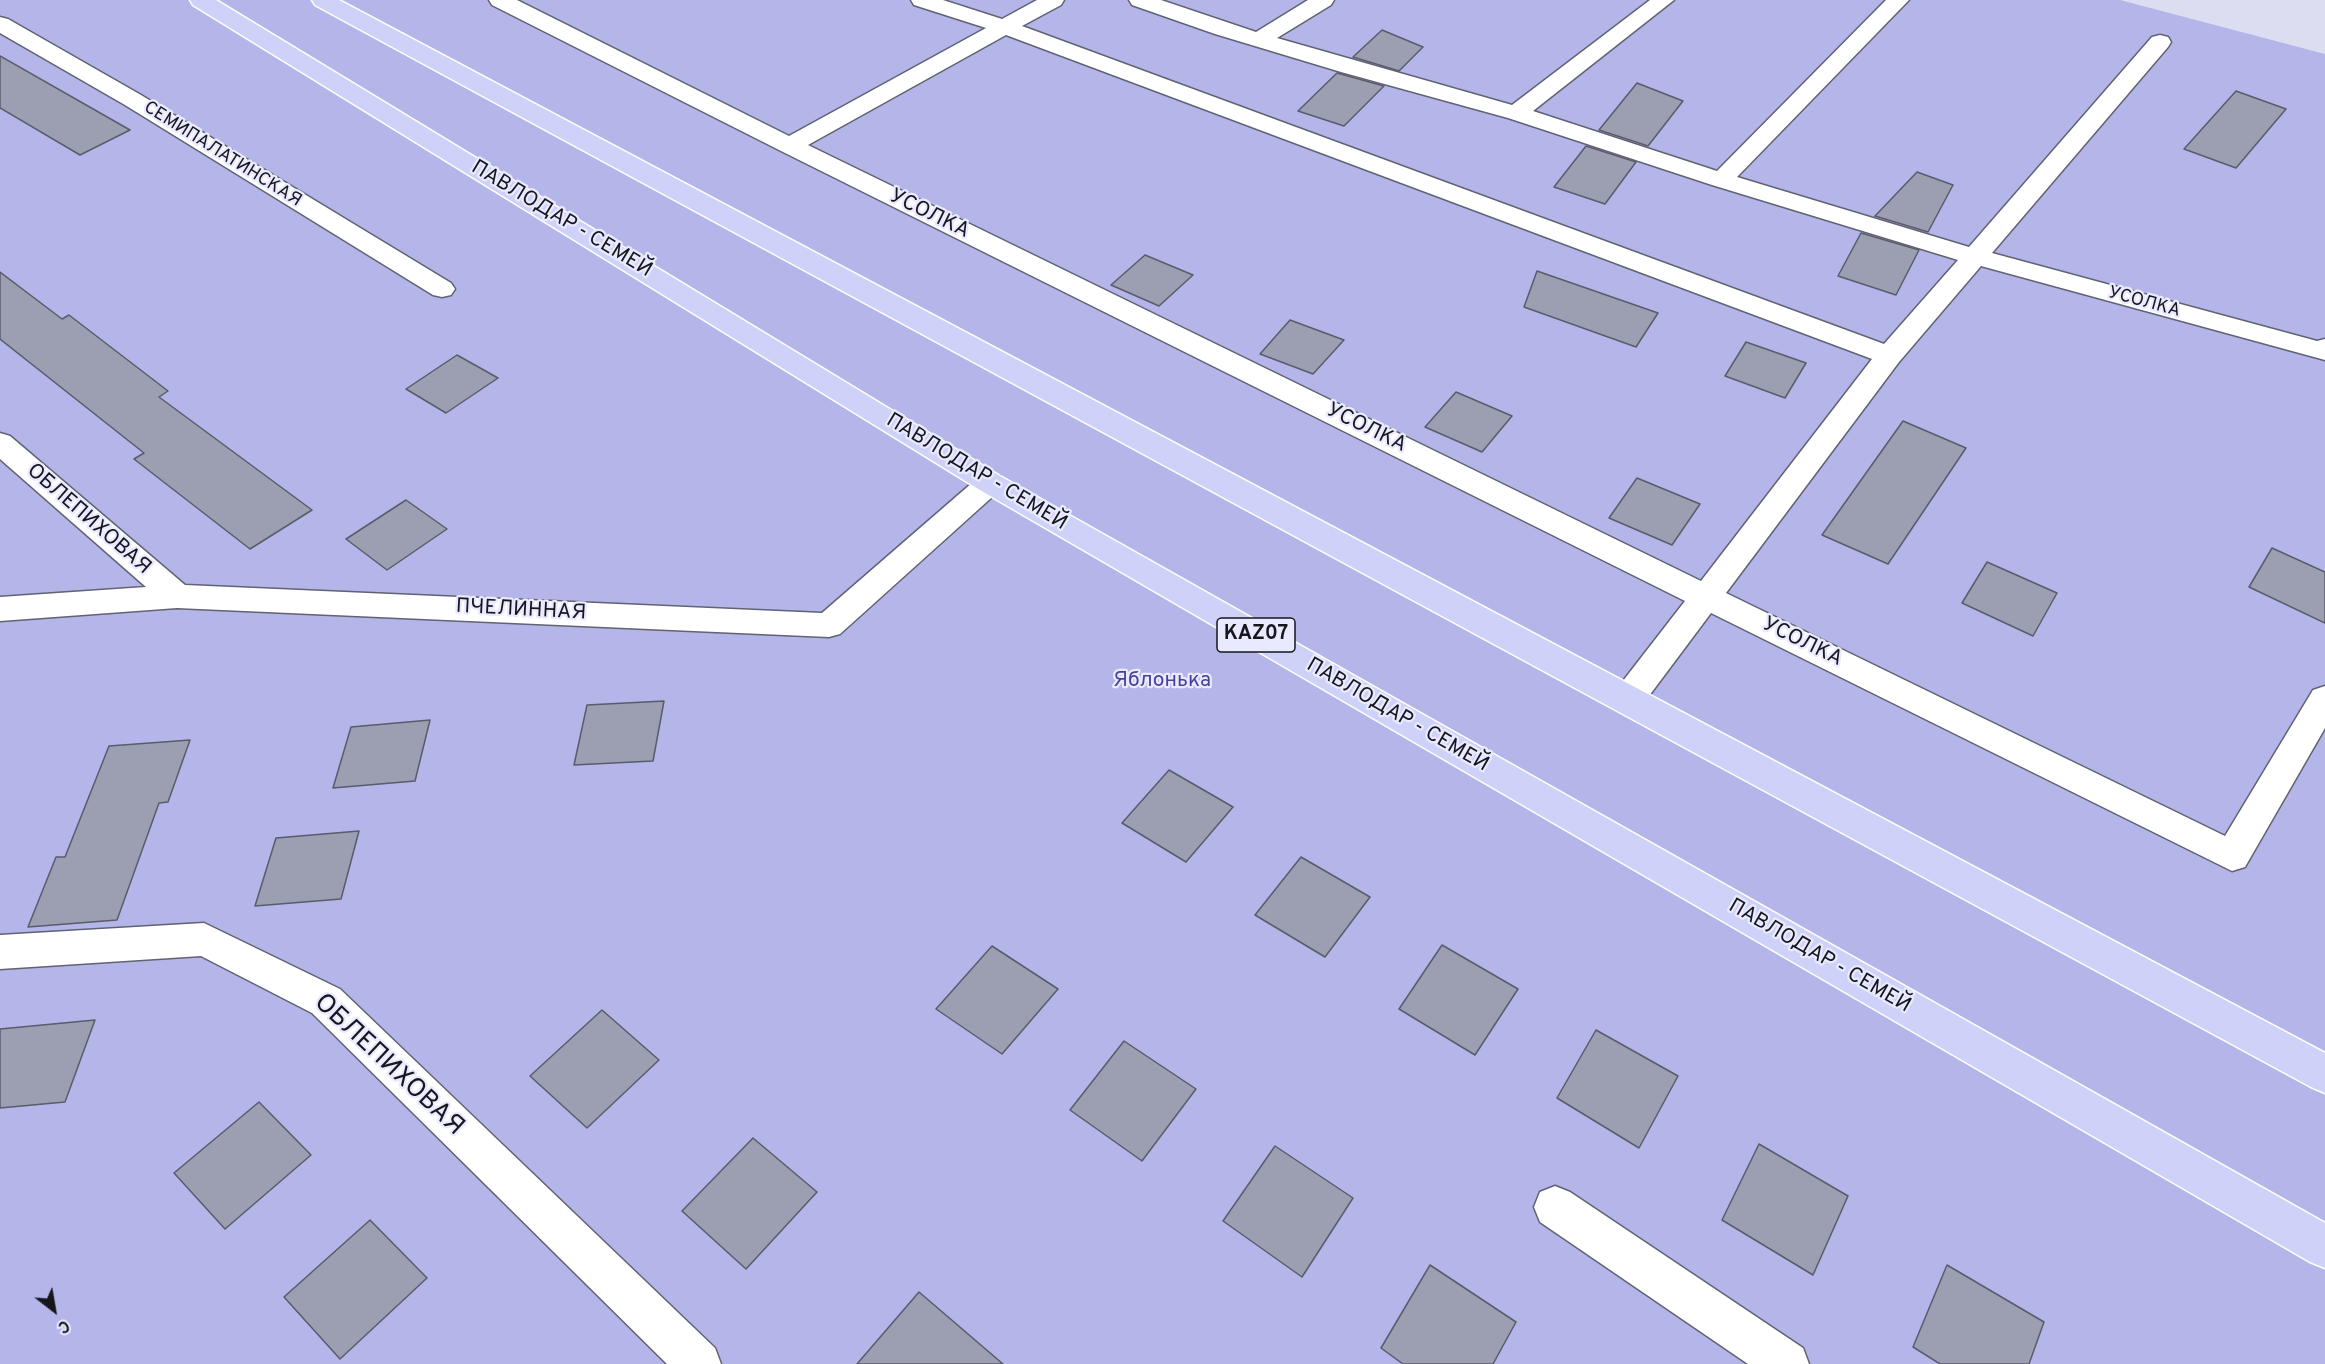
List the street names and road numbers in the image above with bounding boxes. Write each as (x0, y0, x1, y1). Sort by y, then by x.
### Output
street label: СЕМИПАЛАТИНСКАЯ (139, 98, 305, 212)
street label: ПАВЛОДАР - СЕМЕЙ (466, 156, 656, 284)
street label: УСОЛКА (885, 185, 973, 245)
street label: УСОЛКА (2106, 283, 2182, 323)
street label: УСОЛКА (1322, 399, 1410, 459)
street label: ПАВЛОДАР - СЕМЕЙ (881, 409, 1071, 537)
street label: ОБЛЕПИХОВАЯ (21, 459, 155, 581)
street label: ПЧЕЛИННАЯ (455, 595, 587, 627)
street label: УСОЛКА (1758, 613, 1846, 673)
road number: KAZ07 (1217, 618, 1295, 652)
street label: ПАВЛОДАР - СЕМЕЙ (1301, 653, 1493, 779)
street label: ПАВЛОДАР - СЕМЕЙ (1723, 894, 1915, 1020)
street label: ОБЛЕПИХОВАЯ (306, 988, 470, 1144)

